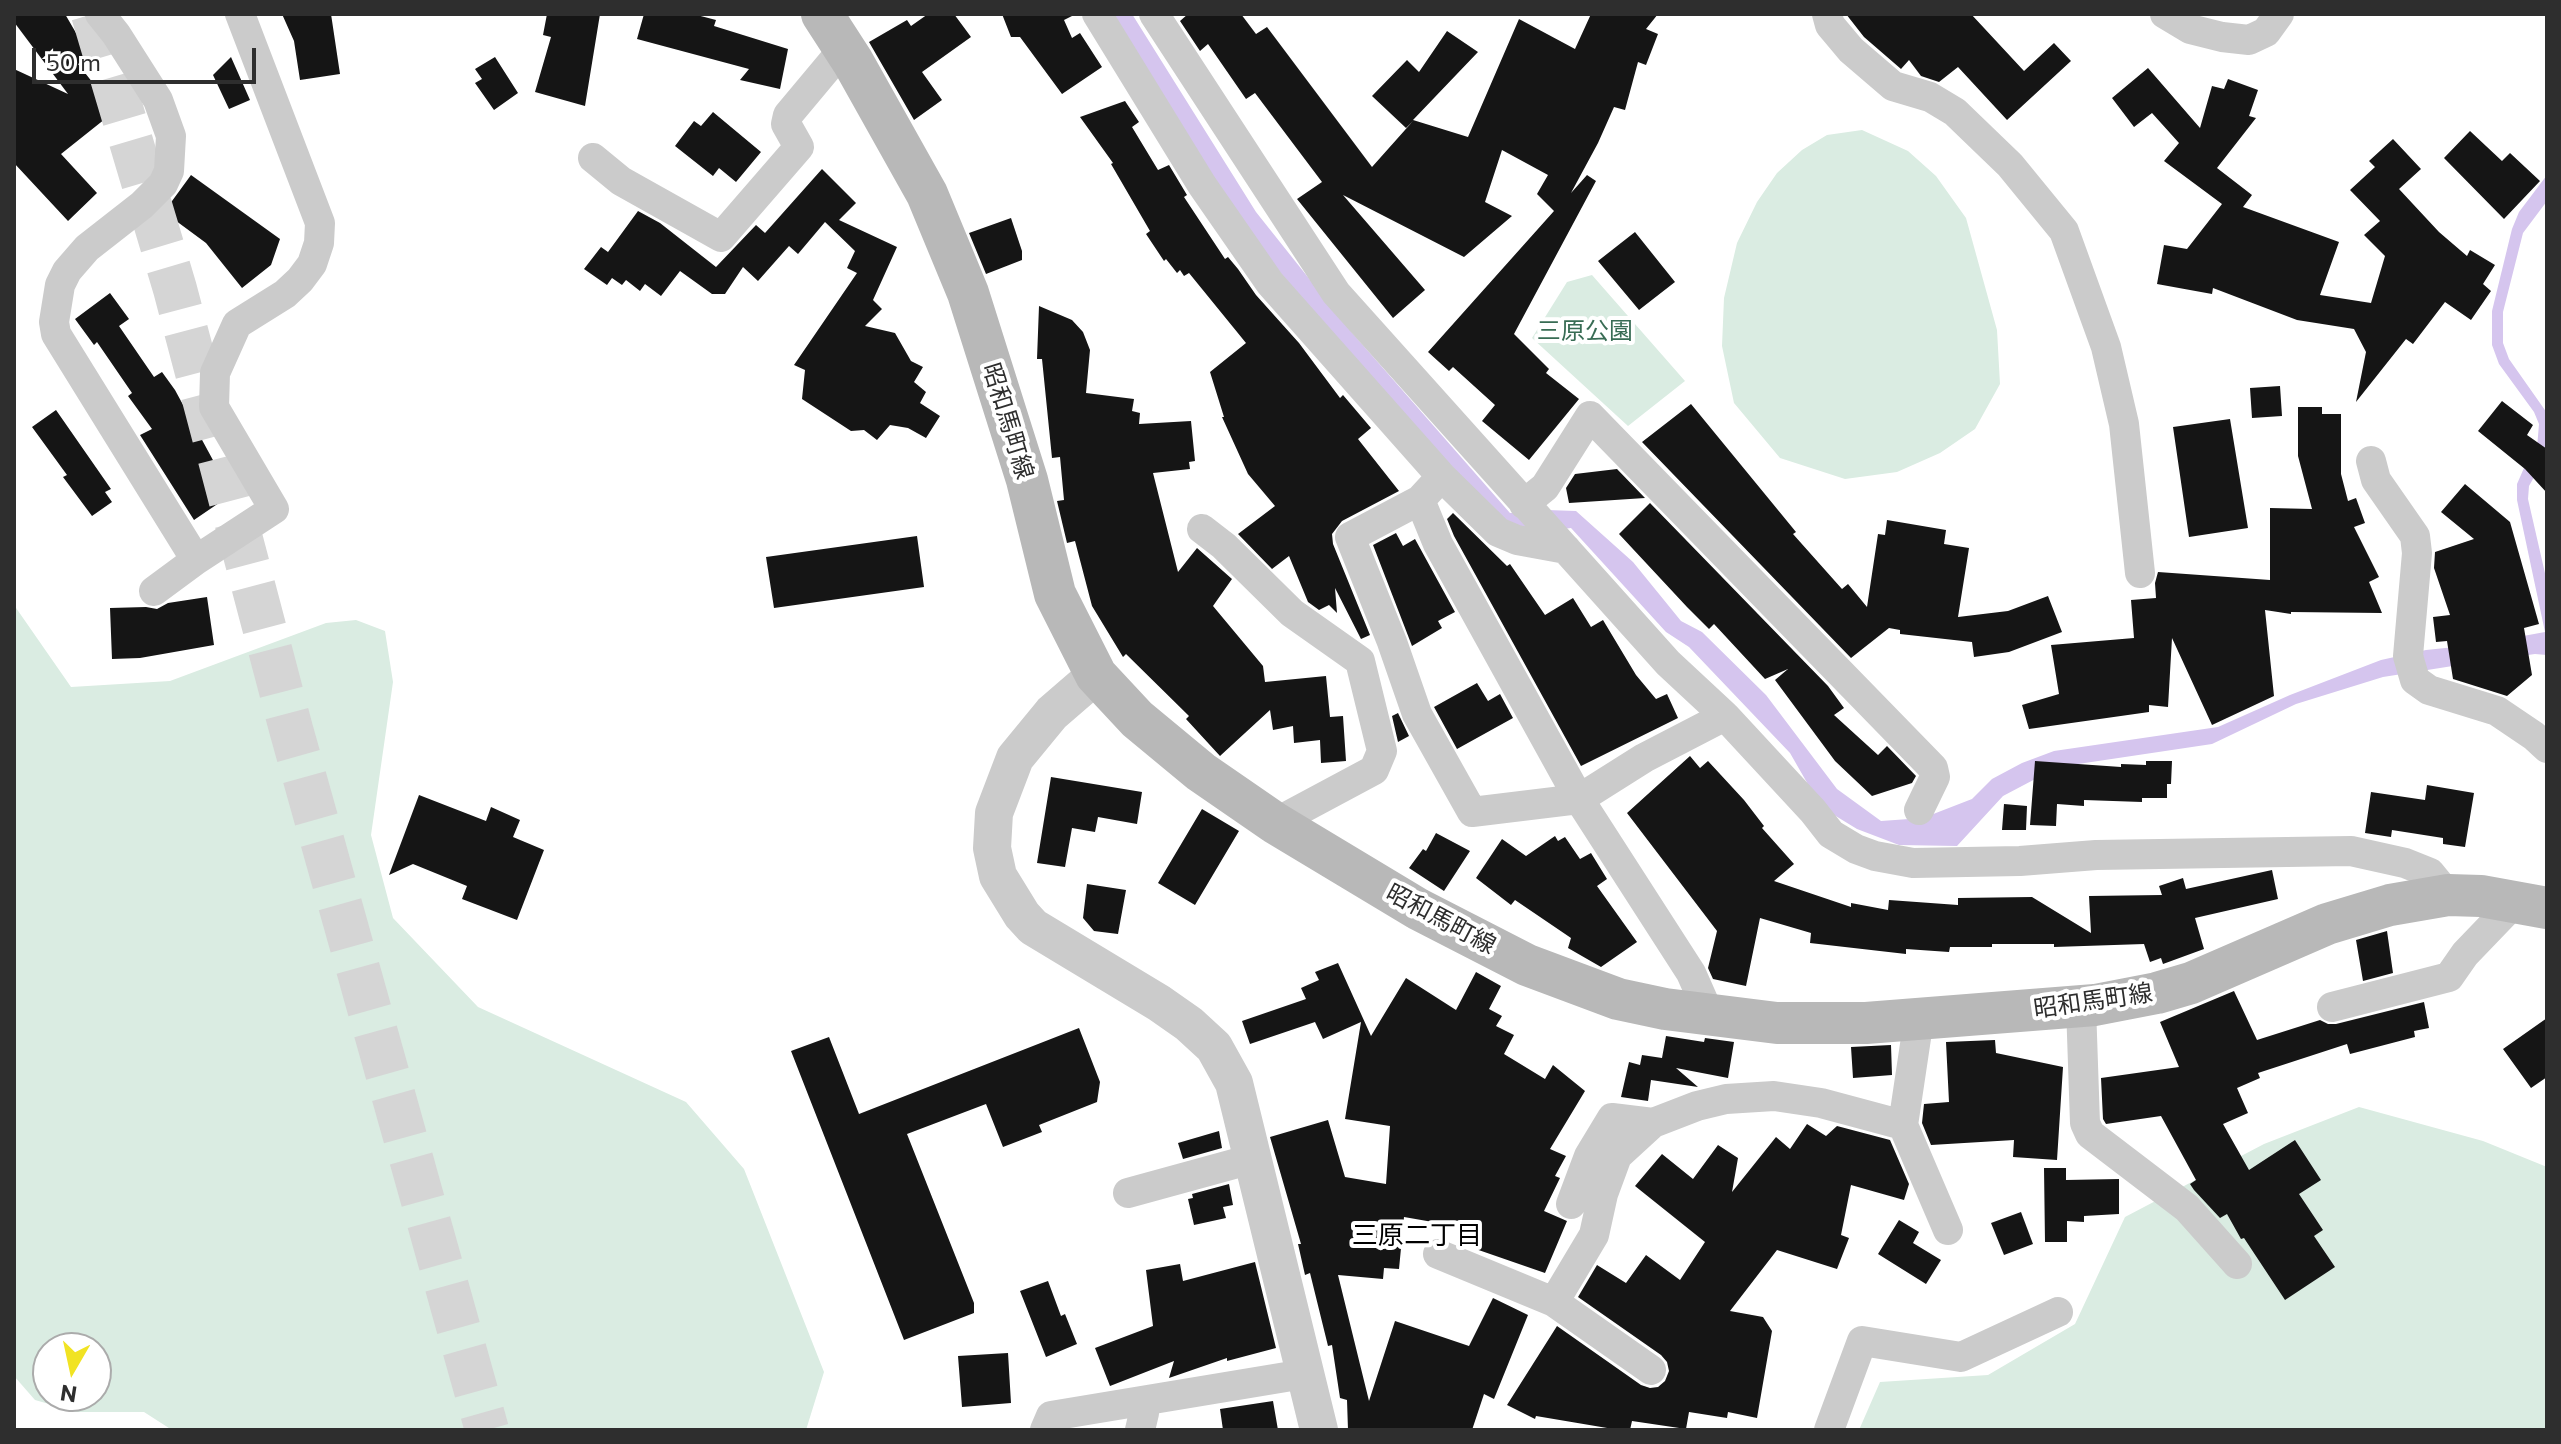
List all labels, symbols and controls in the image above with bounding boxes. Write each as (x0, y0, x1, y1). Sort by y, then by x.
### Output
scale bar (36, 32, 260, 82)
text: 50 m (46, 47, 101, 76)
park label: 三原公園 (1537, 317, 1633, 345)
street label: 昭和馬町線 (977, 359, 1039, 483)
street label: 昭和馬町線 (1381, 878, 1501, 960)
street label: 昭和馬町線 (2032, 978, 2154, 1024)
district label: 三原二丁目 (1352, 1219, 1482, 1251)
north arrow (32, 1332, 112, 1412)
text: N (58, 1380, 79, 1409)

